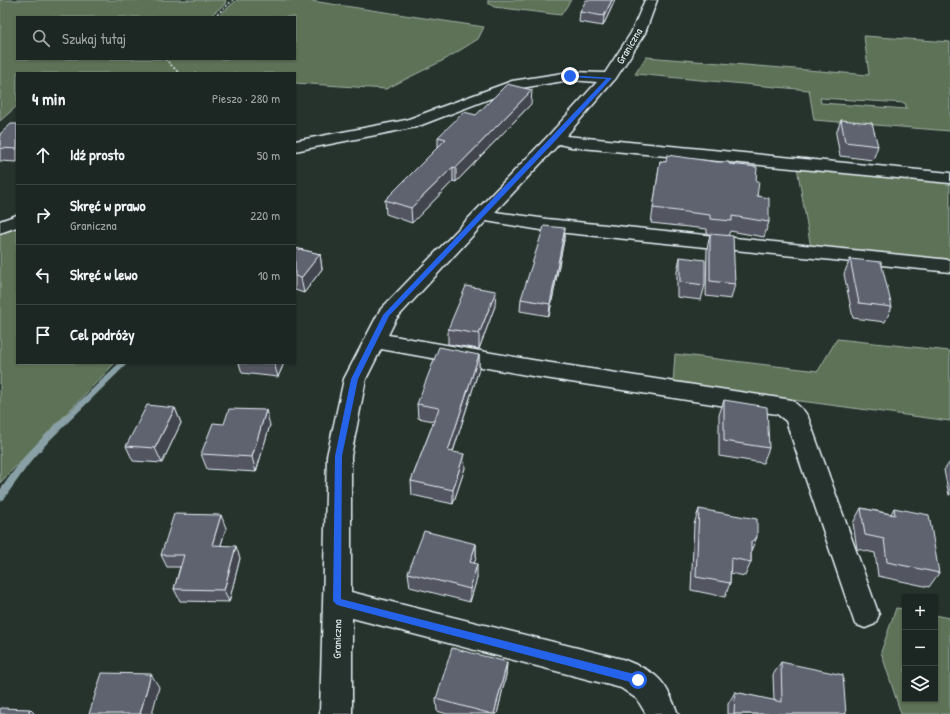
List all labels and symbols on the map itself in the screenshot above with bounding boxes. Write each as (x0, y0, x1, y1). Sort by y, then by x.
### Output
street label: Graniczna (613, 25, 646, 67)
route end (561, 67, 579, 85)
street label: Graniczna (330, 618, 344, 659)
route start (629, 671, 647, 689)

